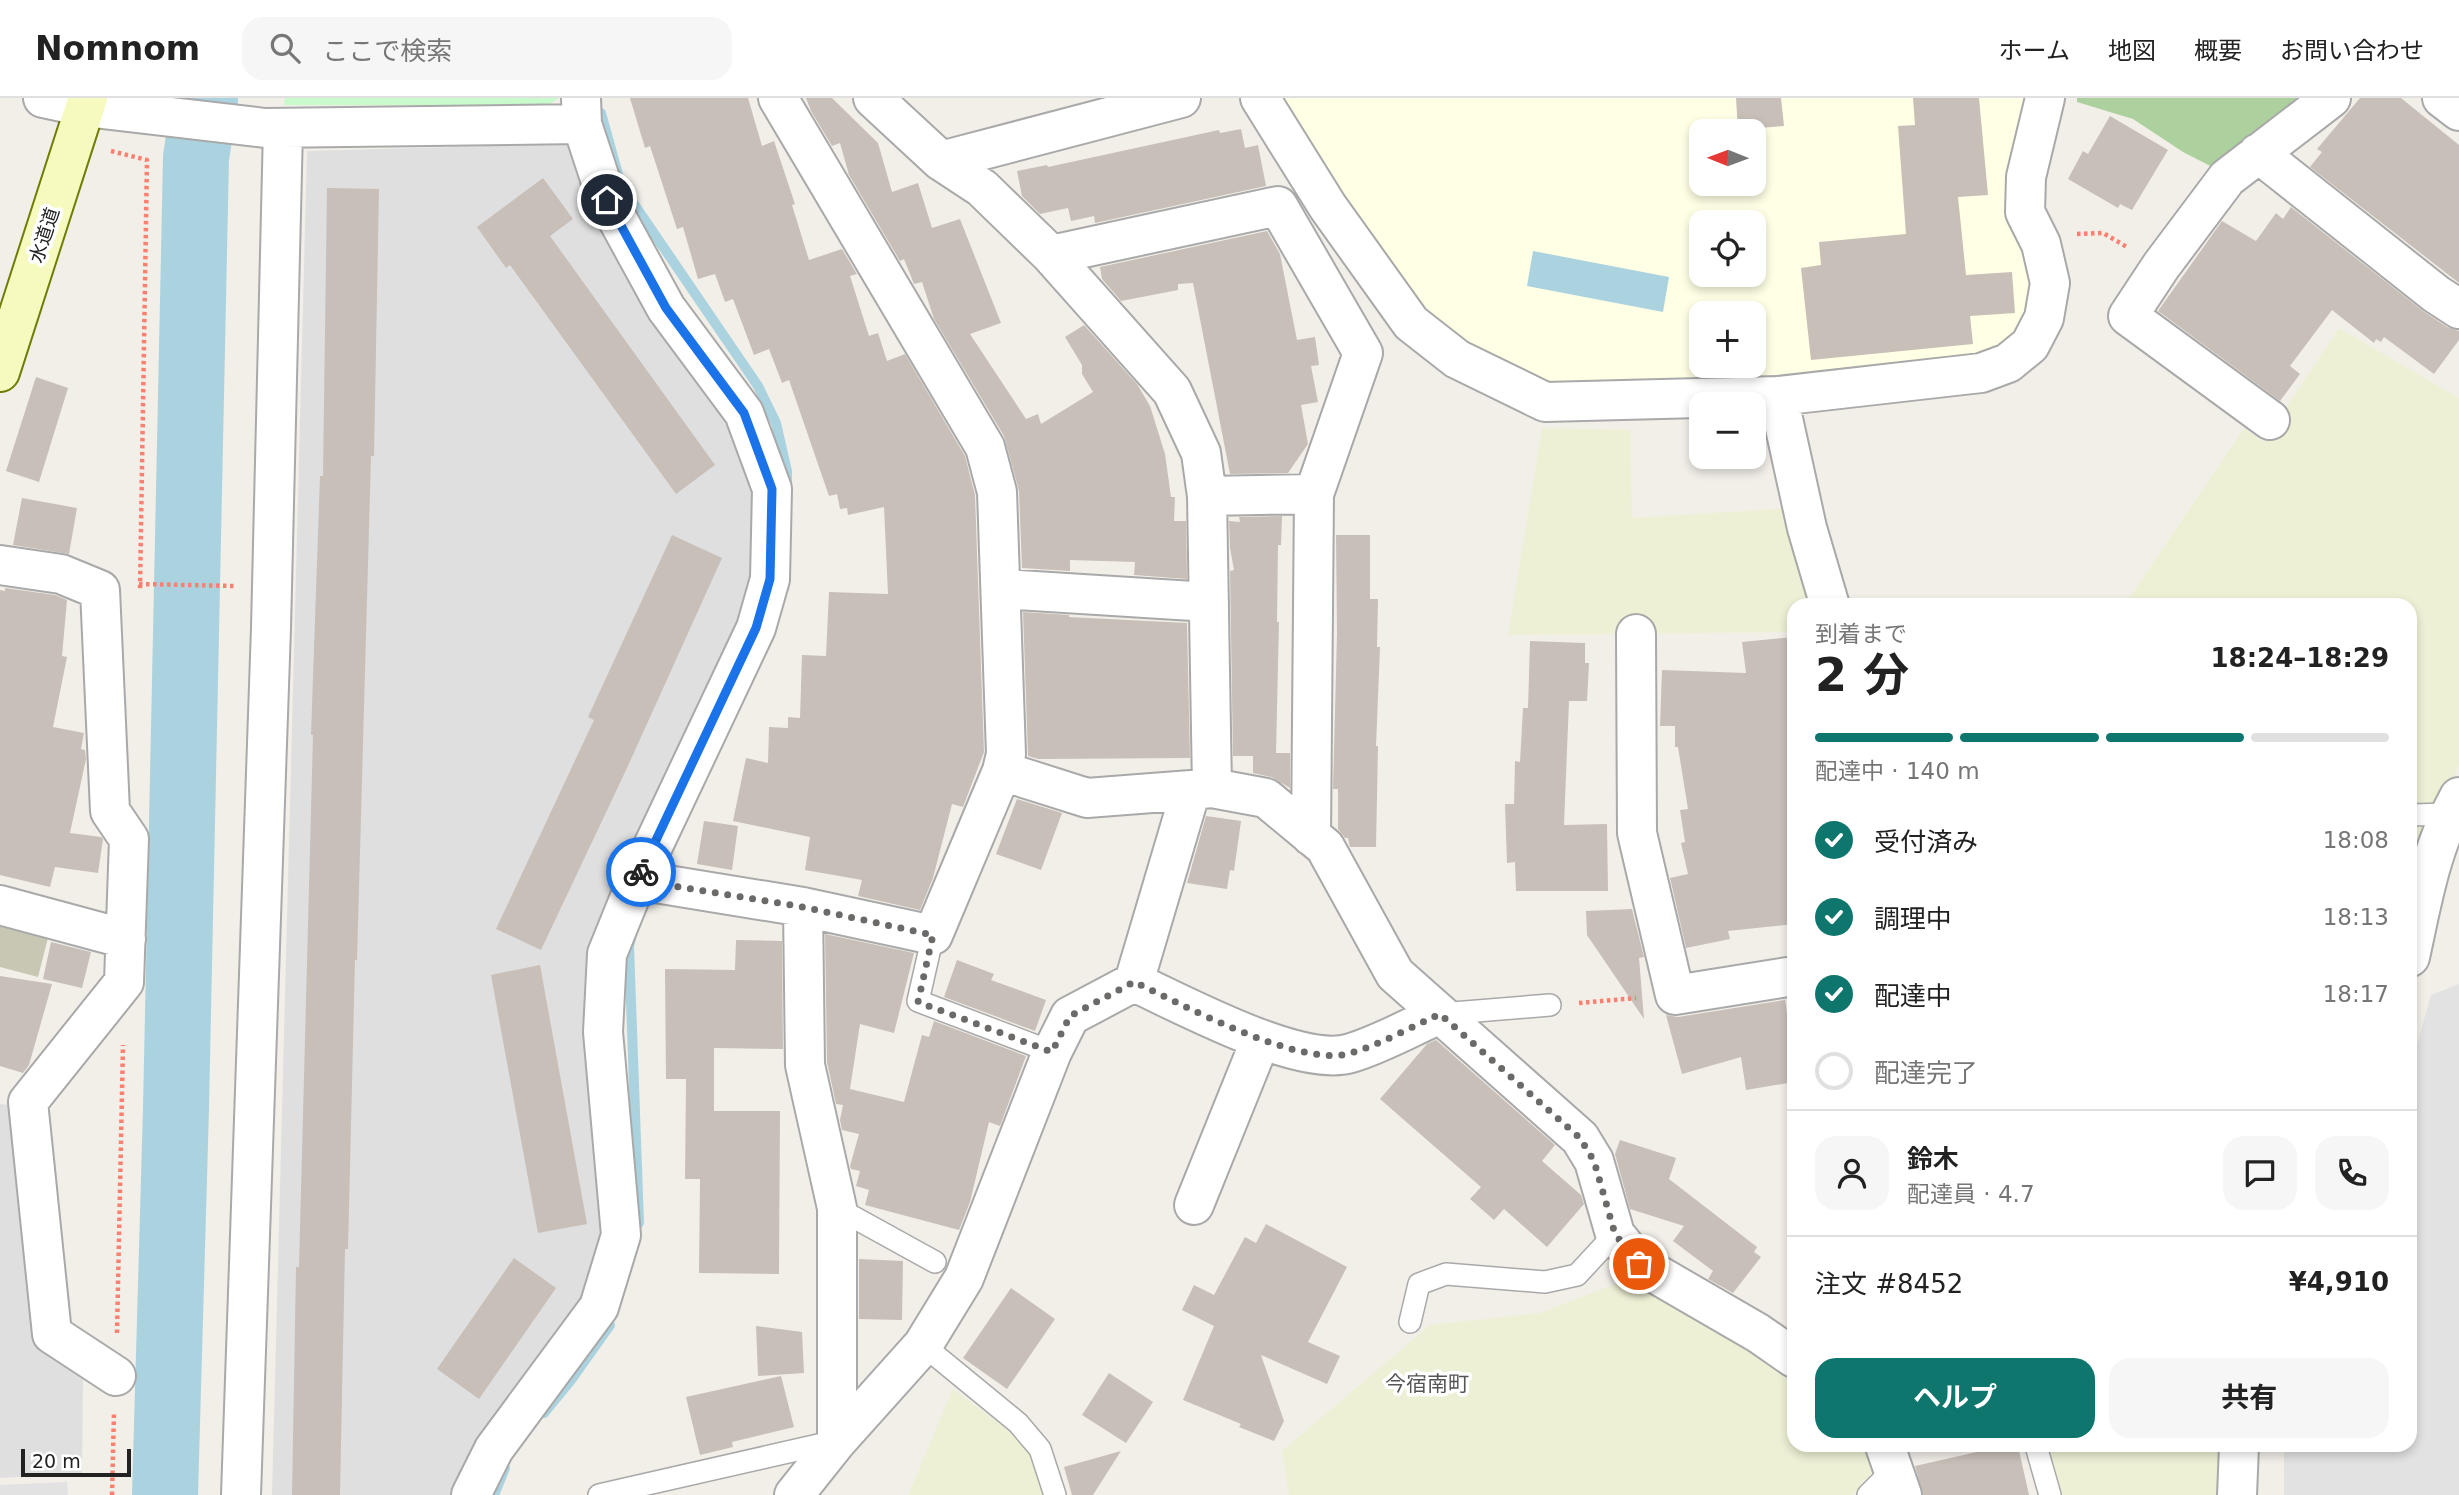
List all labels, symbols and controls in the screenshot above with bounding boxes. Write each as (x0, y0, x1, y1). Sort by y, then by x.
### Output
search box (242, 17, 732, 80)
text: Nomnom (35, 29, 200, 68)
icon: search (266, 29, 304, 67)
text: ここで検索 (322, 36, 452, 66)
text: ホーム (1999, 37, 2070, 65)
text: 地図 (2108, 37, 2156, 65)
text: 概要 (2194, 37, 2242, 65)
text: お問い合わせ (2280, 37, 2424, 65)
north arrow (1689, 119, 1766, 196)
map controls (1689, 119, 1766, 469)
pin (577, 170, 637, 230)
icon: home (588, 181, 626, 219)
street label: 水道道 (25, 204, 63, 266)
button: locate (1689, 210, 1766, 287)
button: + (1689, 301, 1766, 378)
button: − (1689, 392, 1766, 469)
text: 到着まで (1815, 621, 1907, 647)
text: 18:24–18:29 (2210, 643, 2389, 673)
text: 2 分 (1815, 648, 1909, 702)
text: 配達中 · 140 m (1815, 758, 1980, 784)
icon: check (1815, 821, 1853, 859)
text: 受付済み (1874, 827, 1978, 857)
text: 18:08 (2323, 827, 2389, 853)
courier (606, 837, 676, 907)
icon: bike (622, 853, 660, 891)
icon: check (1815, 898, 1853, 936)
text: 調理中 (1874, 904, 1952, 934)
text: 18:13 (2323, 904, 2389, 930)
icon: check (1815, 975, 1853, 1013)
text: 配達中 (1874, 981, 1952, 1011)
text: 18:17 (2323, 981, 2389, 1007)
text: 配達完了 (1874, 1058, 1978, 1088)
button: person (1815, 1136, 1889, 1210)
button: chat (2223, 1136, 2297, 1210)
button: phone (2315, 1136, 2389, 1210)
text: 鈴木 (1907, 1144, 1959, 1174)
text: 配達員 · 4.7 (1907, 1181, 2035, 1207)
pin (1609, 1234, 1669, 1294)
icon: bag (1620, 1245, 1658, 1283)
text: ¥4,910 (2289, 1267, 2389, 1297)
text: 注文 #8452 (1815, 1269, 1963, 1299)
button: ヘルプ (1815, 1358, 2095, 1438)
button: 共有 (2109, 1358, 2389, 1438)
district label: 今宿南町 (1385, 1372, 1469, 1396)
scale bar (21, 1446, 131, 1478)
text: 20 m (32, 1450, 81, 1472)

